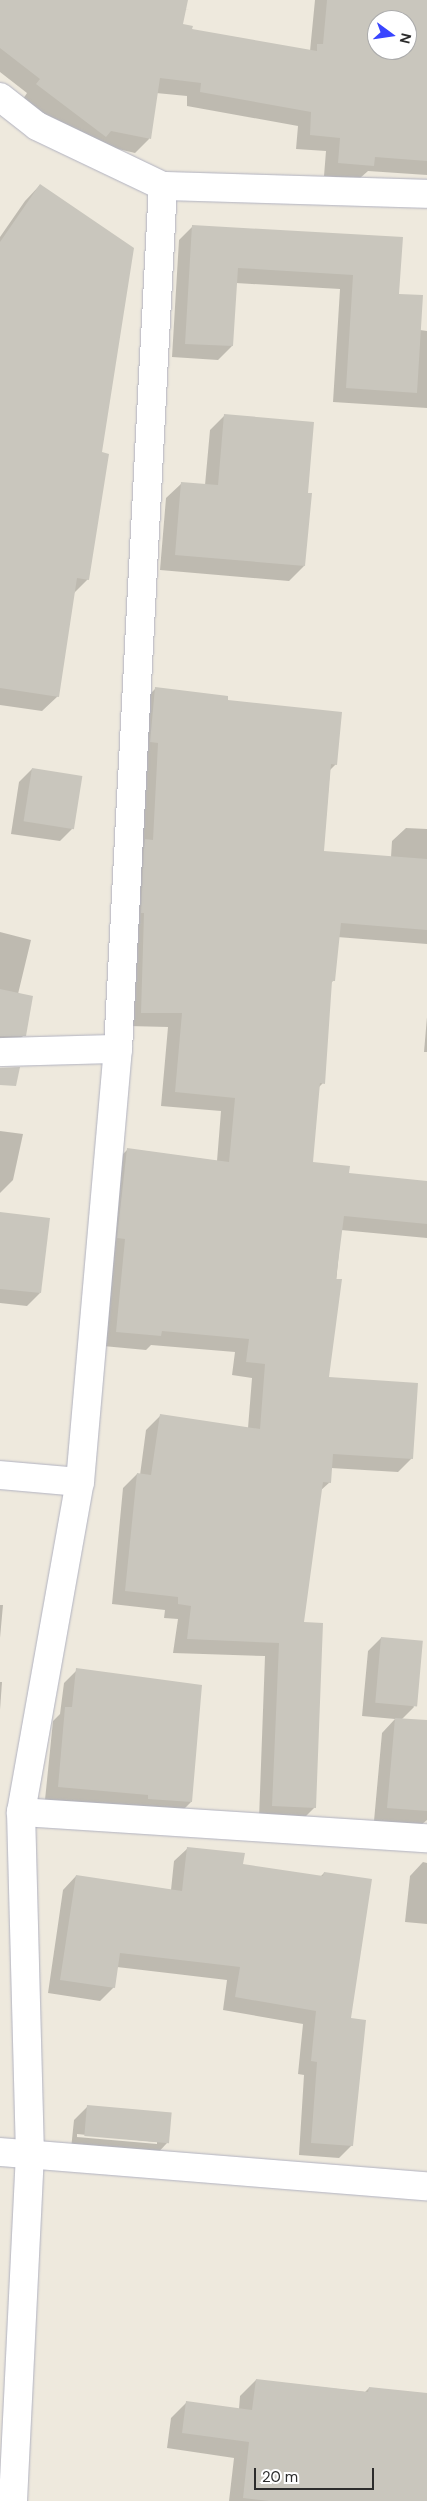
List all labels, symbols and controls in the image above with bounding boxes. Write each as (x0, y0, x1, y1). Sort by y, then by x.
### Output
north arrow (367, 10, 417, 60)
text: N (396, 31, 416, 46)
scale bar (257, 2458, 377, 2490)
text: 20 m (262, 2467, 298, 2487)

